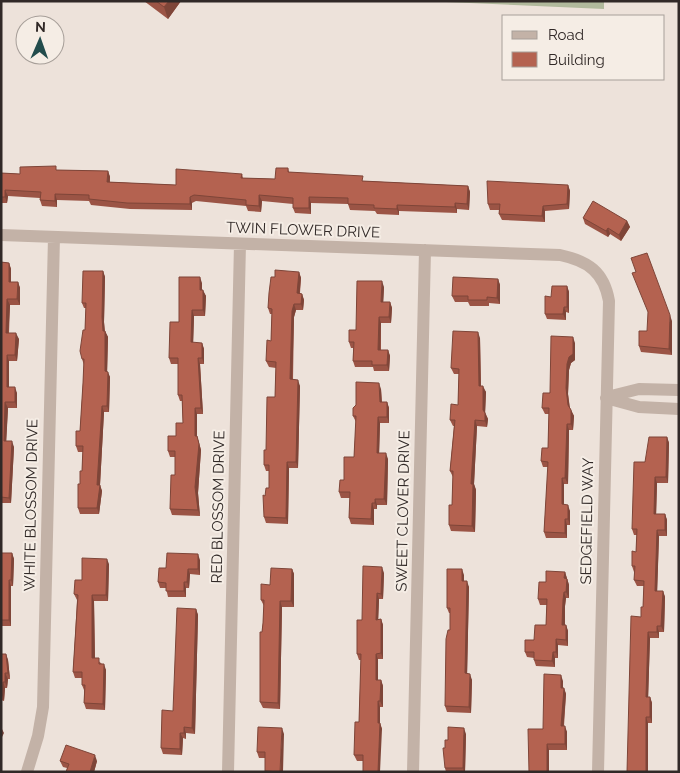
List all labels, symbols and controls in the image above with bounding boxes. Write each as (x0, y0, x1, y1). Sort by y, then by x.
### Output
north arrow (15, 15, 65, 65)
legend (502, 15, 665, 80)
text: N (35, 19, 46, 35)
text: Road (548, 26, 584, 44)
text: Building (548, 51, 605, 69)
street label: TWIN FLOWER DRIVE (226, 218, 380, 242)
street label: WHITE BLOSSOM DRIVE (20, 419, 42, 591)
street label: RED BLOSSOM DRIVE (208, 430, 228, 584)
street label: SWEET CLOVER DRIVE (393, 430, 413, 592)
street label: SEDGEFIELD WAY (577, 457, 597, 585)

